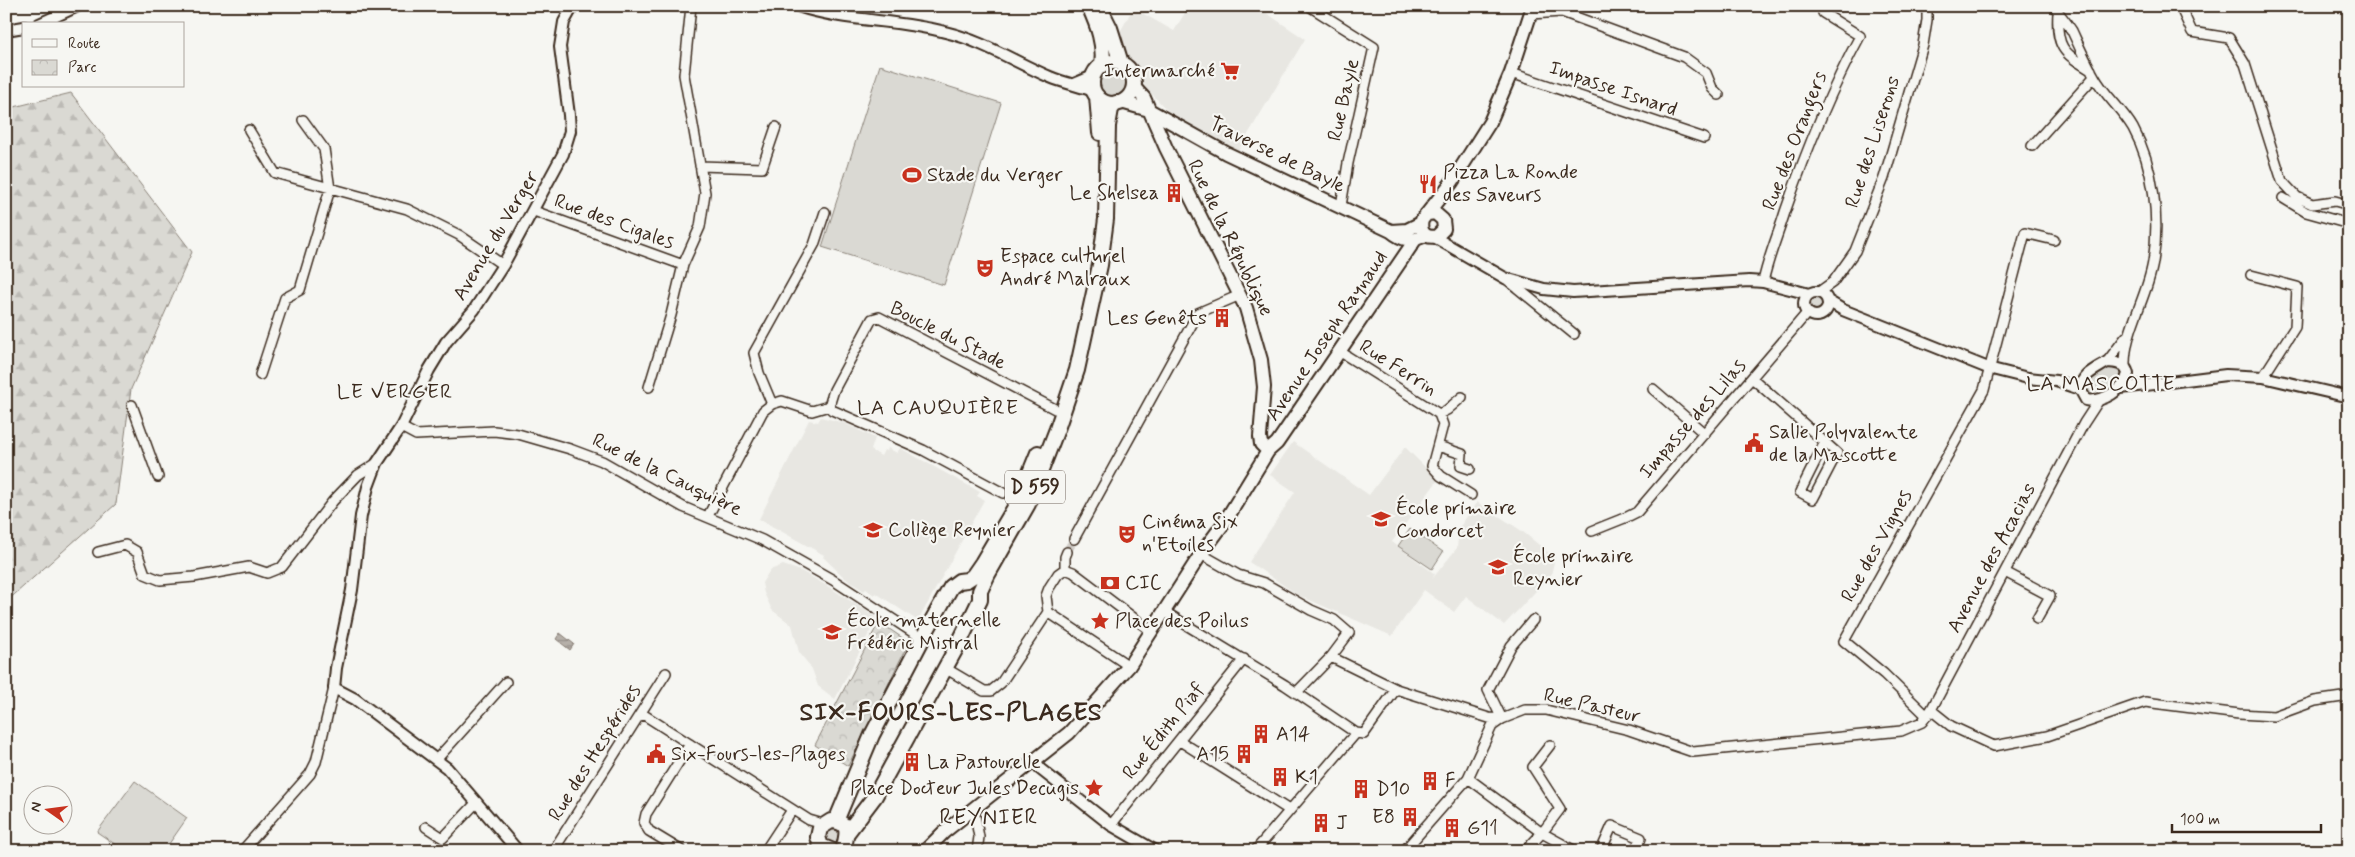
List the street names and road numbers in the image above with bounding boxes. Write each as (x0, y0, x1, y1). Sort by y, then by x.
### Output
street label: Impasse Isnard (1545, 54, 1681, 124)
street label: Rue Bayle (1321, 56, 1367, 144)
street label: Rue des Orangers (1756, 67, 1836, 215)
street label: Rue des Liserons (1839, 72, 1907, 211)
street label: Traverse de Bayle (1204, 110, 1350, 200)
street label: Rue de la République (1180, 155, 1280, 321)
street label: Avenue du Verger (447, 166, 546, 306)
street label: Rue des Cigales (550, 188, 678, 256)
street label: Avenue Joseph Raynaud (1260, 246, 1394, 426)
street label: Boucle du Stade (885, 295, 1011, 377)
street label: Rue Ferrin (1354, 333, 1442, 403)
street label: Impasse des Lilas (1633, 353, 1753, 485)
street label: Rue de la Cauquière (587, 427, 747, 523)
road number: D 559 (1005, 471, 1065, 504)
street label: Avenue des Acacias (1941, 478, 2043, 638)
street label: Rue des Vignes (1835, 485, 1919, 607)
street label: Rue Édith Piaf (1117, 677, 1212, 785)
street label: Rue des Hespérides (542, 679, 648, 826)
street label: Rue Pasteur (1541, 682, 1643, 730)

